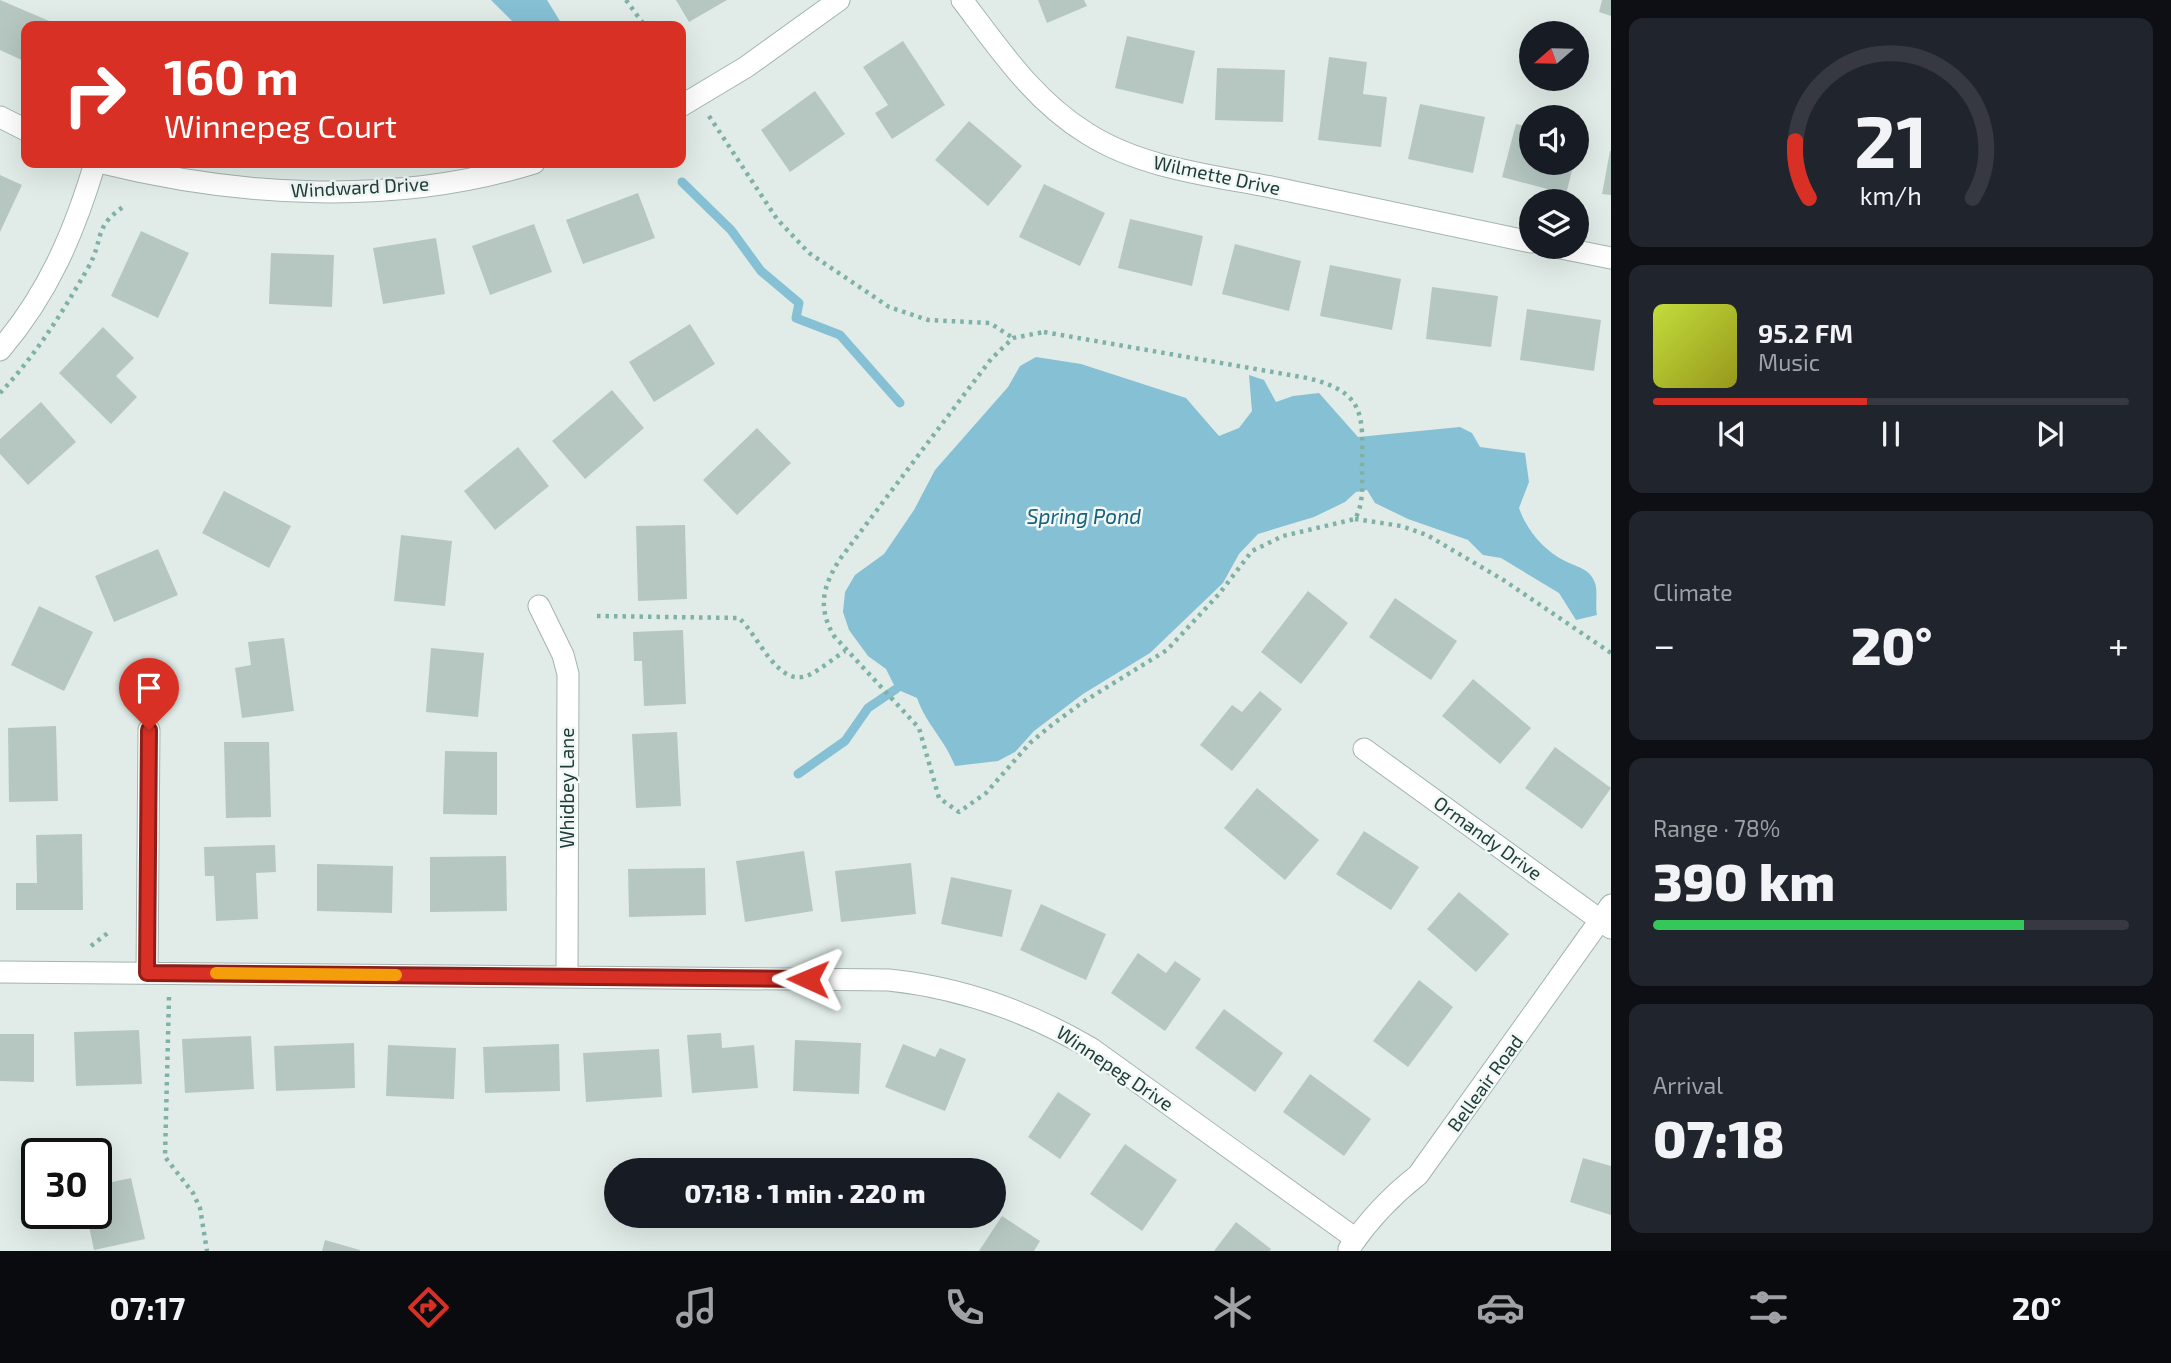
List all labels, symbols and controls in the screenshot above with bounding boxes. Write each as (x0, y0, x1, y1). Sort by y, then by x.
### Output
north arrow (1519, 21, 1589, 91)
map controls (1519, 21, 1589, 259)
text: 160 m (164, 46, 299, 105)
icon: right (49, 49, 140, 140)
text: 21 (1854, 96, 1928, 184)
button: sound (1519, 105, 1589, 175)
text: Winnepeg Court (164, 106, 397, 144)
street label: Wilmette Drive (1152, 150, 1283, 199)
street label: Windward Drive (290, 171, 430, 202)
text: km/h (1860, 180, 1922, 210)
button: layers (1519, 189, 1589, 259)
text: 95.2 FM (1758, 317, 1853, 348)
text: Music (1758, 348, 1820, 376)
icon: previous (1713, 415, 1751, 453)
icon: pause (1872, 415, 1910, 453)
icon: next (2031, 415, 2069, 453)
water label: Spring Pond (1027, 503, 1141, 528)
text: Climate (1653, 578, 1733, 606)
text: 20° (1851, 613, 1932, 675)
text: − (1653, 621, 1675, 667)
text: + (2108, 621, 2129, 667)
pin (119, 658, 179, 730)
icon: arrive (130, 669, 168, 707)
street label: Whidbey Lane (555, 728, 578, 848)
street label: Ormandy Drive (1430, 791, 1547, 885)
text: Range · 78% (1653, 814, 1780, 842)
text: 390 km (1653, 849, 1835, 911)
position arrow (771, 942, 845, 1016)
street label: Winnepeg Drive (1052, 1020, 1178, 1115)
street label: Belleair Road (1442, 1030, 1527, 1136)
text: Arrival (1653, 1071, 1723, 1099)
text: 07:18 (1653, 1106, 1785, 1168)
speed limit sign: 30 (21, 1138, 112, 1229)
text: 07:18 · 1 min · 220 m (684, 1177, 926, 1208)
icon: directions (404, 1283, 453, 1332)
icon: music (672, 1283, 721, 1332)
icon: phone (940, 1283, 989, 1332)
icon: climate (1208, 1283, 1257, 1332)
icon: car (1476, 1283, 1525, 1332)
icon: filters (1744, 1283, 1793, 1332)
text: 07:17 (109, 1288, 185, 1326)
text: 20° (2012, 1288, 2062, 1326)

